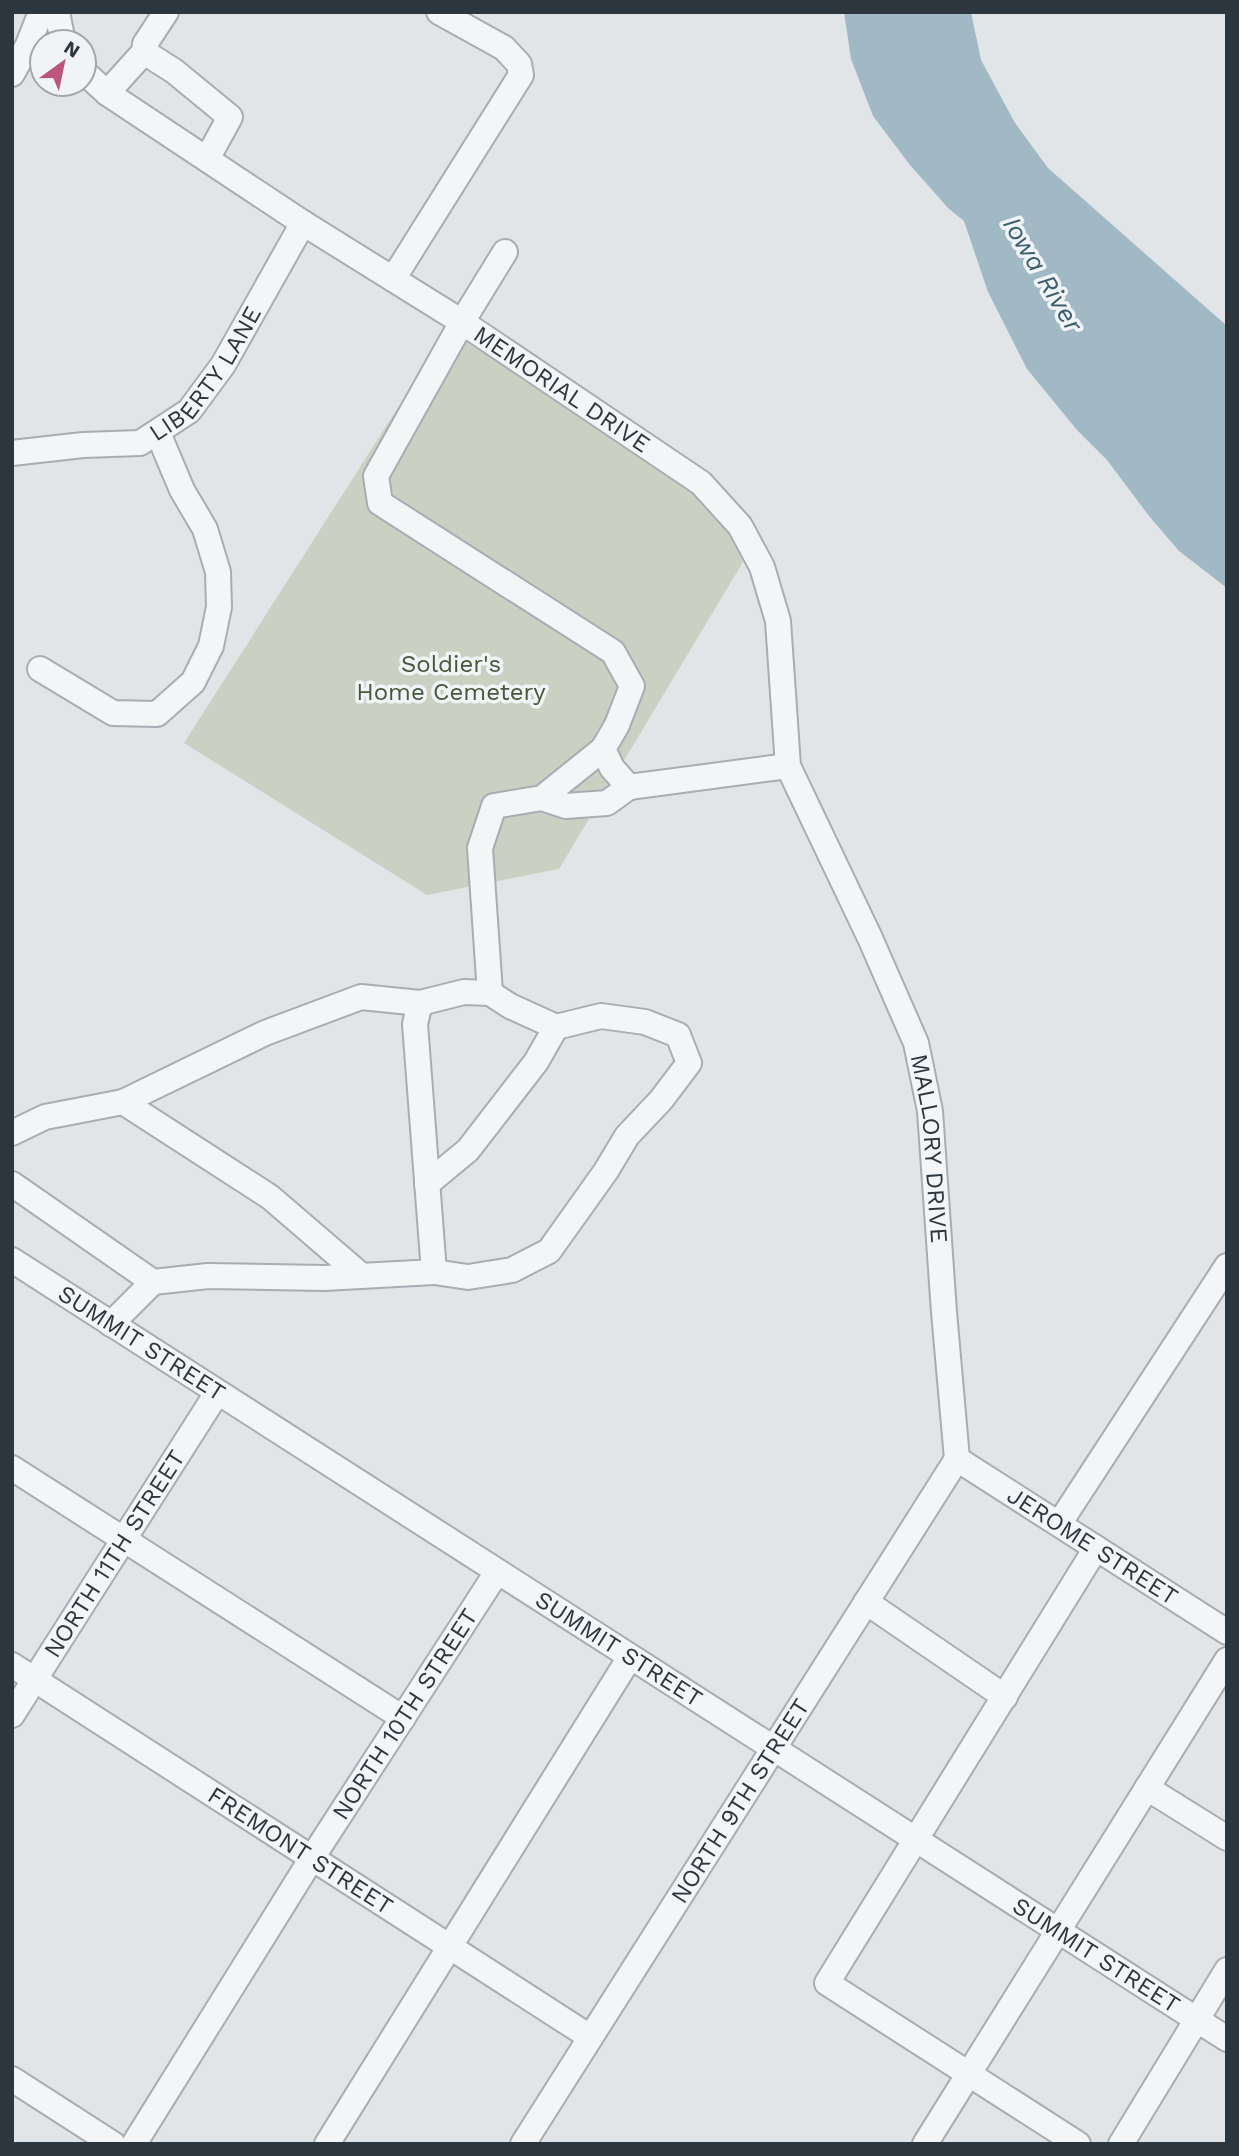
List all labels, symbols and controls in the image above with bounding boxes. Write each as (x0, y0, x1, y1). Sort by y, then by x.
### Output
north arrow (28, 28, 98, 98)
text: N (60, 36, 84, 63)
water label: Iowa River (997, 211, 1089, 338)
street label: LIBERTY LANE (144, 301, 267, 447)
street label: MEMORIAL DRIVE (468, 320, 655, 459)
park label: Soldier's Home Cemetery (356, 650, 546, 706)
street label: MALLORY DRIVE (905, 1052, 953, 1244)
street label: SUMMIT STREET (53, 1279, 230, 1407)
street label: NORTH 11TH STREET (38, 1445, 191, 1663)
street label: JEROME STREET (1002, 1481, 1183, 1611)
street label: SUMMIT STREET (530, 1585, 708, 1713)
street label: NORTH 10TH STREET (326, 1604, 483, 1825)
street label: NORTH 9TH STREET (665, 1694, 815, 1908)
street label: FREMONT STREET (203, 1781, 398, 1920)
street label: SUMMIT STREET (1008, 1891, 1185, 2019)

